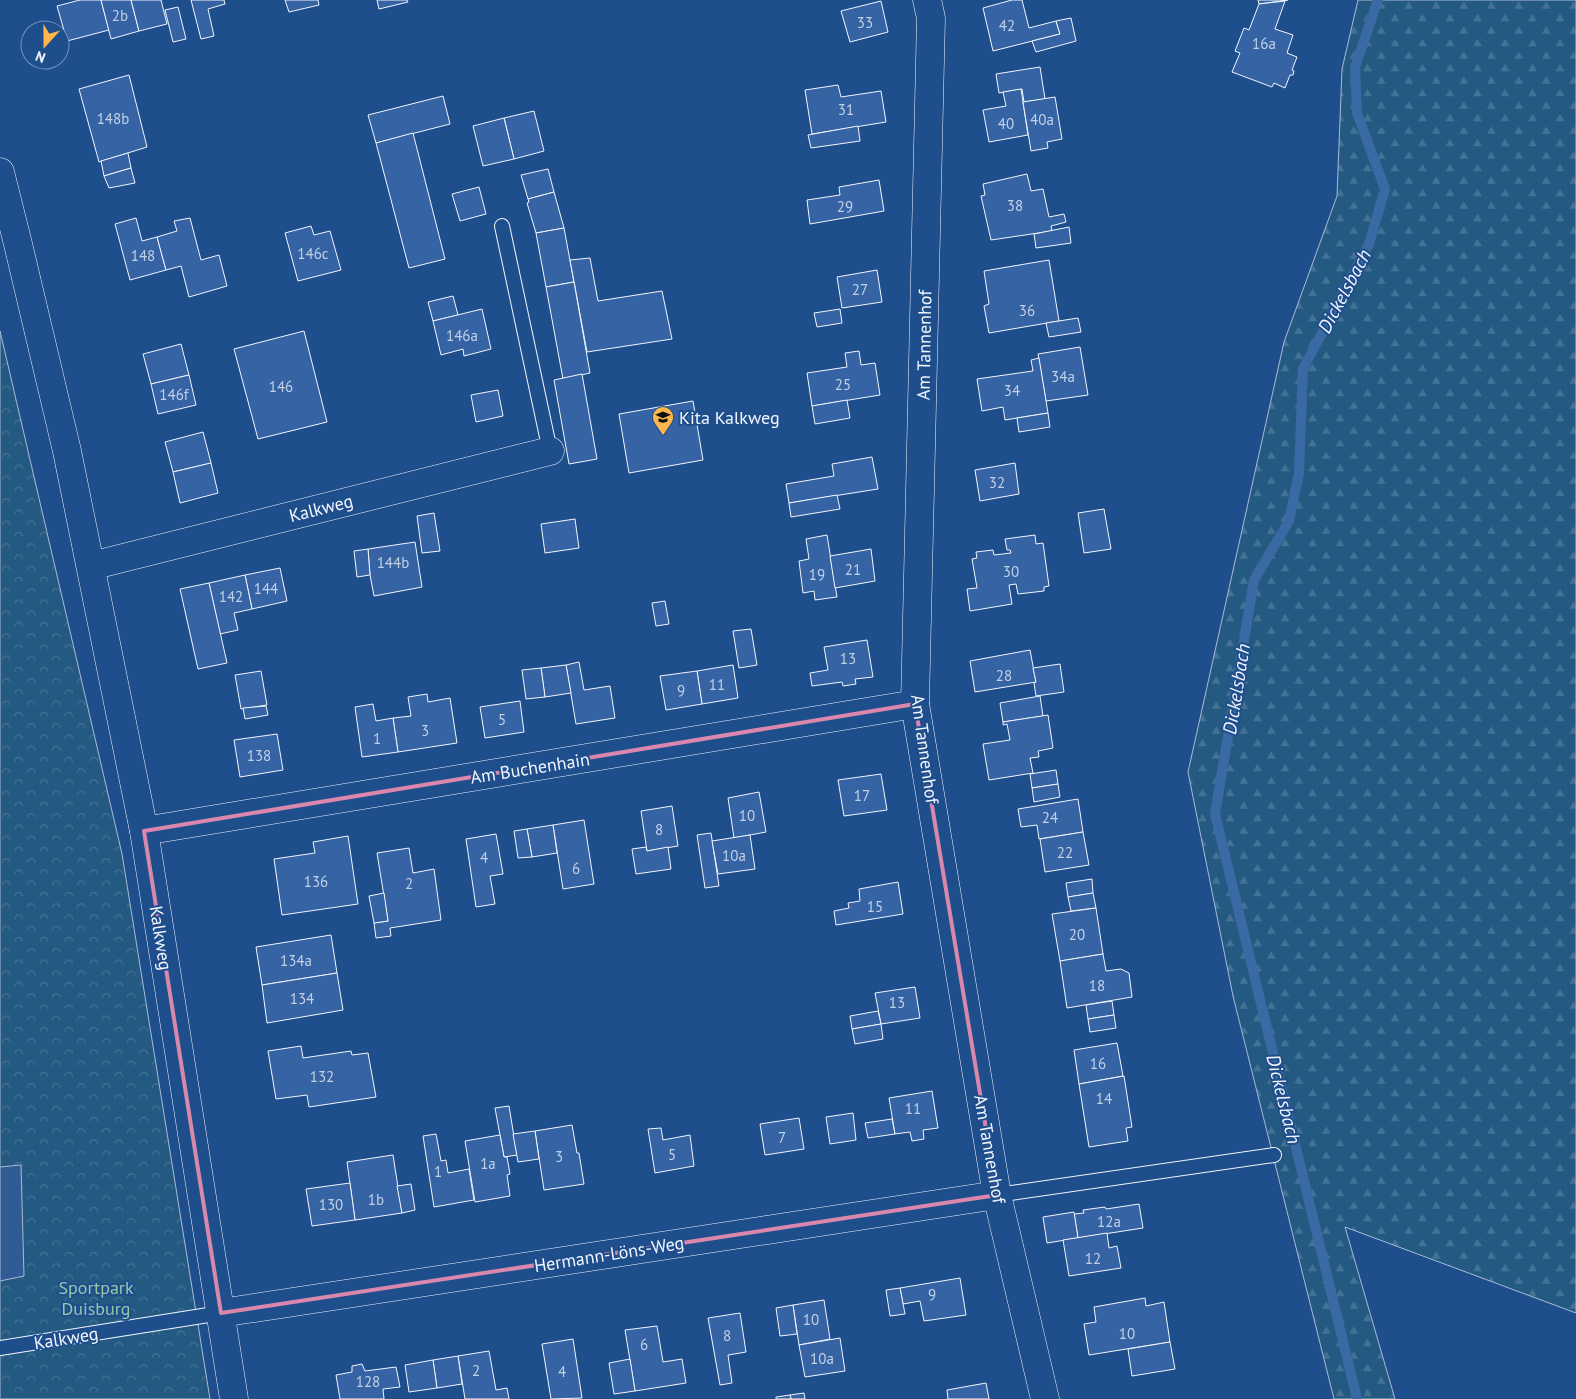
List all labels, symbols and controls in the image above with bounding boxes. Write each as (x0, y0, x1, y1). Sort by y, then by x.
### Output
house number: 2b (112, 6, 128, 25)
house number: 33 (857, 13, 873, 32)
house number: 42 (999, 16, 1015, 35)
north arrow (20, 20, 70, 70)
house number: 16a (1252, 34, 1276, 53)
text: N (33, 47, 48, 67)
house number: 31 (838, 100, 854, 119)
house number: 148b (97, 109, 129, 128)
house number: 40a (1030, 110, 1054, 129)
house number: 40 (998, 114, 1014, 133)
house number: 38 (1007, 196, 1023, 215)
house number: 29 (837, 197, 853, 216)
house number: 146c (297, 244, 329, 263)
water label: Dickelsbach (1312, 245, 1376, 337)
house number: 148 (131, 246, 155, 265)
house number: 27 (852, 280, 868, 299)
street label: Am Tannenhof (912, 288, 936, 400)
house number: 36 (1019, 301, 1035, 320)
house number: 146a (446, 326, 478, 345)
house number: 34a (1051, 367, 1075, 386)
house number: 25 (835, 375, 851, 394)
house number: 146 (269, 377, 293, 396)
house number: 34 (1004, 381, 1020, 400)
house number: 146f (159, 385, 190, 404)
school or university icon: Kita Kalkweg (651, 405, 675, 436)
place label: Kita Kalkweg (679, 406, 780, 429)
house number: 32 (989, 473, 1005, 492)
street label: Kalkweg (287, 489, 355, 527)
house number: 144b (377, 553, 409, 572)
house number: 21 (845, 560, 861, 579)
house number: 30 (1003, 562, 1019, 581)
house number: 19 (809, 565, 825, 584)
house number: 144 (254, 579, 278, 598)
house number: 142 (219, 587, 243, 606)
water label: Dickelsbach (1217, 642, 1255, 736)
house number: 13 (840, 649, 856, 668)
house number: 28 (996, 666, 1012, 685)
house number: 11 (709, 675, 725, 694)
house number: 9 (677, 681, 685, 700)
street label: Am Tannenhof (906, 693, 944, 806)
house number: 5 (498, 710, 506, 729)
house number: 3 (421, 721, 429, 740)
house number: 1 (373, 729, 381, 748)
house number: 138 (247, 746, 271, 765)
street label: Am Buchenhain (469, 747, 591, 789)
house number: 17 (854, 786, 870, 805)
house number: 10 (739, 806, 755, 825)
house number: 24 (1042, 808, 1058, 827)
house number: 8 (655, 820, 663, 839)
house number: 22 (1057, 843, 1073, 862)
house number: 10a (722, 846, 746, 865)
house number: 4 (480, 848, 488, 867)
house number: 6 (572, 859, 580, 878)
house number: 136 (304, 872, 328, 891)
house number: 2 (405, 874, 413, 893)
house number: 15 (867, 897, 883, 916)
street label: Kalkweg (145, 904, 177, 972)
house number: 20 (1069, 925, 1085, 944)
house number: 134a (280, 951, 312, 970)
house number: 18 (1089, 976, 1105, 995)
house number: 134 (290, 989, 314, 1008)
house number: 13 (889, 993, 905, 1012)
water label: Dickelsbach (1261, 1052, 1307, 1146)
house number: 16 (1090, 1054, 1106, 1073)
house number: 132 (310, 1067, 334, 1086)
house number: 14 (1096, 1089, 1112, 1108)
street label: Am Tannenhof (969, 1093, 1011, 1206)
house number: 11 (905, 1099, 921, 1118)
house number: 7 (778, 1128, 786, 1147)
house number: 5 (668, 1145, 676, 1164)
house number: 3 (555, 1147, 563, 1166)
house number: 1a (480, 1154, 496, 1173)
house number: 1 (434, 1162, 442, 1181)
house number: 1b (368, 1190, 384, 1209)
house number: 130 (319, 1195, 343, 1214)
house number: 12a (1097, 1212, 1121, 1231)
street label: Hermann-Löns-Weg (532, 1231, 686, 1277)
house number: 12 (1085, 1249, 1101, 1268)
park label: Sportpark Duisburg (58, 1276, 134, 1320)
house number: 9 (928, 1285, 936, 1304)
house number: 10 (803, 1310, 819, 1329)
street label: Kalkweg (32, 1322, 100, 1354)
house number: 10 (1119, 1324, 1135, 1343)
house number: 8 (723, 1326, 731, 1345)
house number: 6 (640, 1335, 648, 1354)
house number: 10a (810, 1349, 834, 1368)
house number: 2 (472, 1361, 480, 1380)
house number: 4 (558, 1362, 566, 1381)
house number: 128 (356, 1372, 380, 1391)

